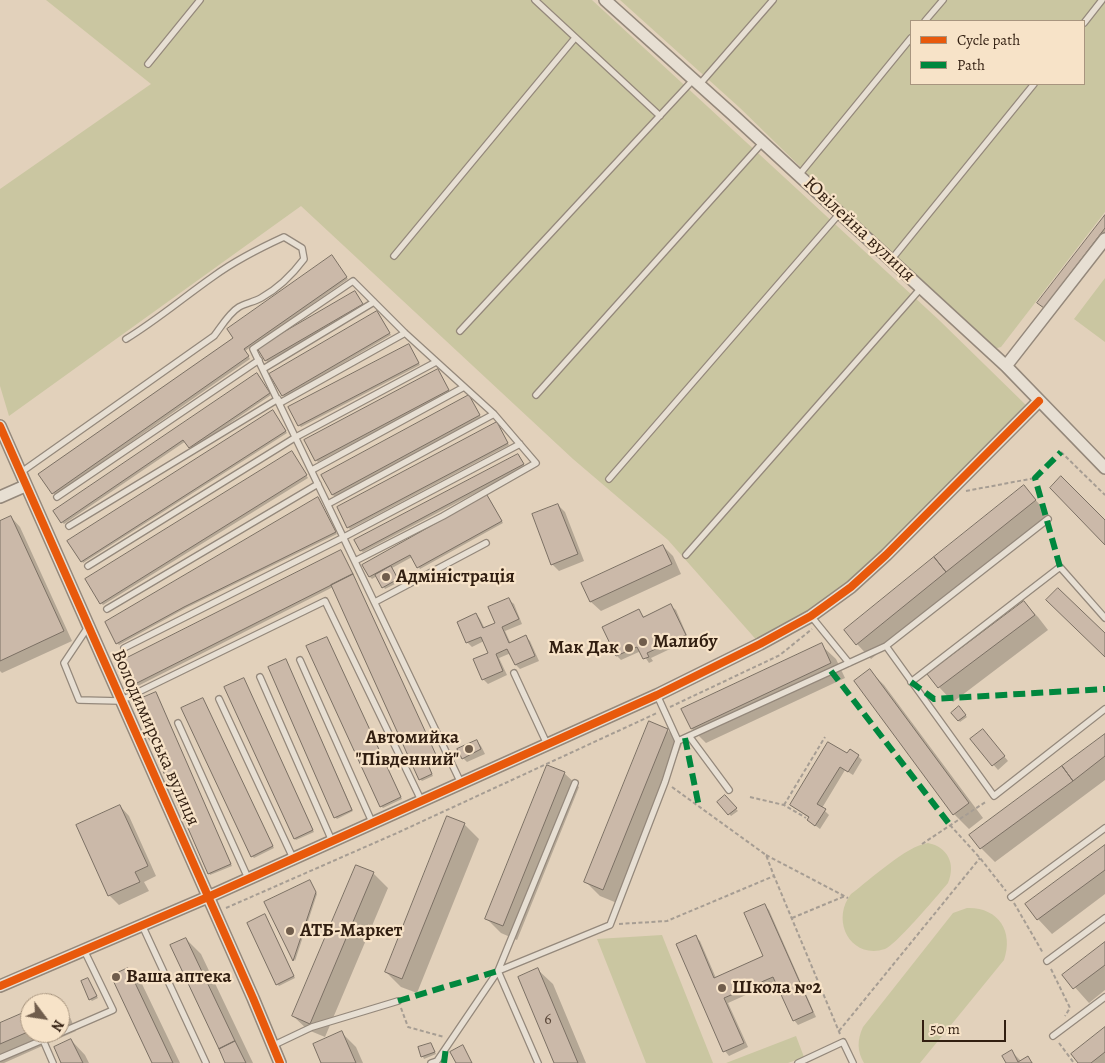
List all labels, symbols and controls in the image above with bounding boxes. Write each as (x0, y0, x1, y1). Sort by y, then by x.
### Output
legend (910, 20, 1085, 85)
text: Cycle path (957, 30, 1020, 50)
text: Path (957, 55, 985, 75)
street label: Ювілейна вулиця (799, 173, 919, 287)
place label: Адміністрація (396, 566, 515, 588)
marker: Адміністрація (380, 571, 392, 583)
place label: Малибу (653, 631, 718, 653)
marker: Малибу (637, 636, 649, 648)
place label: Мак Дак (548, 637, 619, 659)
marker: Мак Дак (623, 642, 635, 654)
street label: Володимирська вулиця (106, 646, 204, 830)
place label: Автомийка "Південний" (355, 727, 459, 771)
marker: Автомийка "Південний" (463, 743, 475, 755)
place label: АТБ-Маркет (300, 920, 402, 942)
marker: АТБ-Маркет (284, 925, 296, 937)
place label: Ваша аптека (126, 966, 232, 988)
marker: Ваша аптека (110, 971, 122, 983)
place label: Школа №2 (732, 977, 822, 999)
marker: Школа №2 (716, 982, 728, 994)
north arrow (20, 993, 70, 1043)
house number: 6 (544, 1010, 552, 1030)
scale bar (925, 1010, 1009, 1042)
text: N (47, 1016, 68, 1035)
text: 50 m (930, 1019, 960, 1039)

